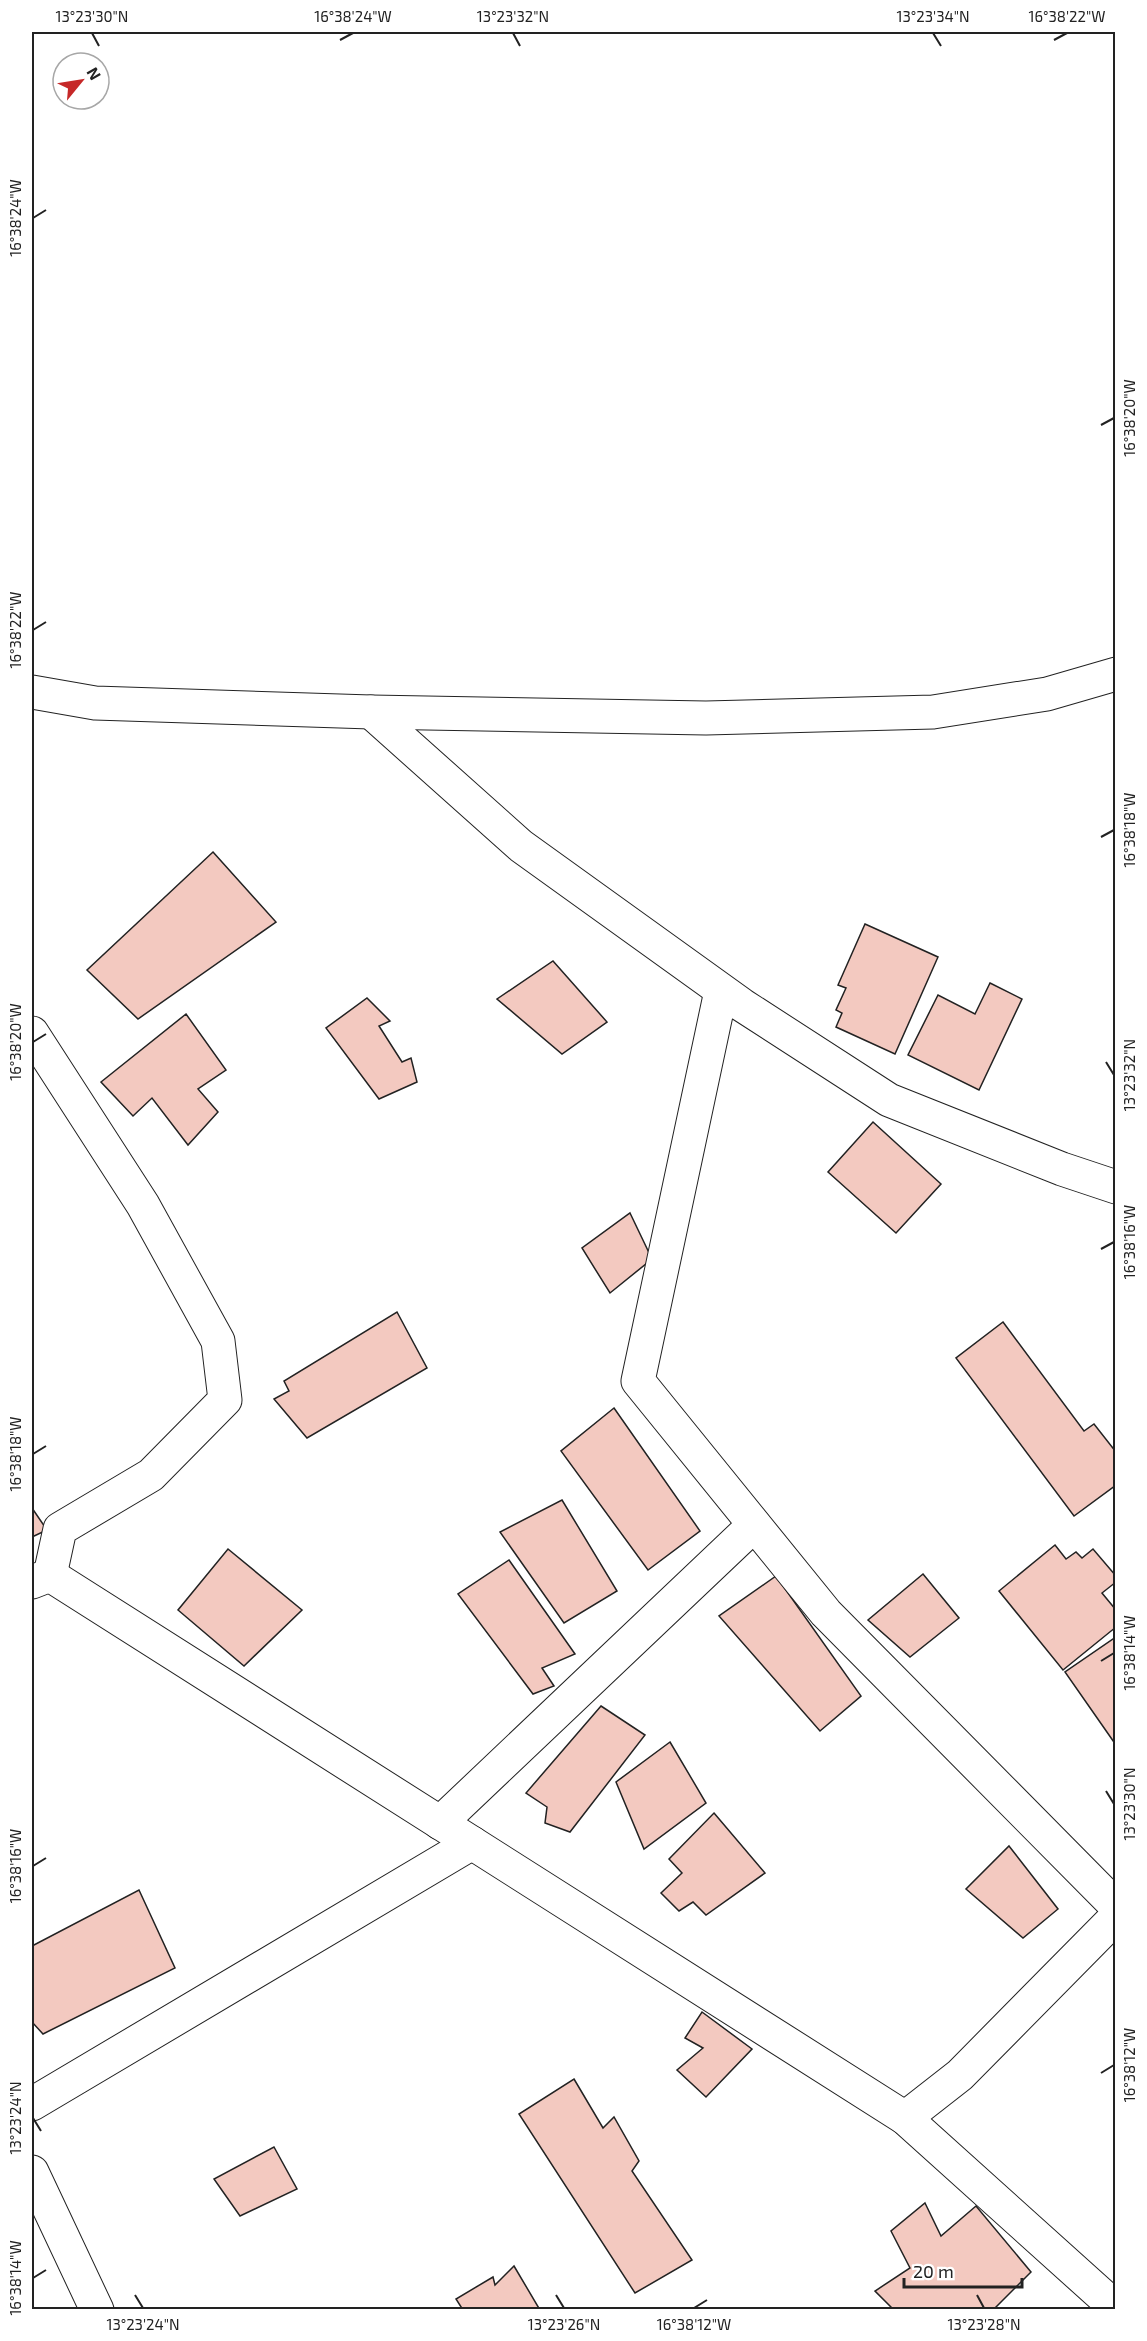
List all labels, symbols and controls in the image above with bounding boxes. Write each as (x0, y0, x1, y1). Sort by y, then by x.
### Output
text: 13°23'30"N (56, 7, 128, 25)
text: 16°38'24"W (314, 7, 392, 25)
text: 13°23'32"N (477, 7, 549, 25)
text: 13°23'34"N (896, 7, 970, 25)
text: 16°38'22"W (1029, 7, 1105, 25)
north arrow (51, 51, 111, 111)
text: N (83, 63, 106, 83)
text: 16°38'24"W (6, 179, 24, 257)
text: 16°38'20"W (1120, 379, 1138, 457)
text: 16°38'22"W (6, 592, 24, 668)
text: 16°38'18"W (1120, 792, 1138, 868)
text: 16°38'20"W (6, 1003, 24, 1081)
text: 13°23'32"N (1120, 1039, 1138, 1111)
text: 16°38'16"W (1120, 1205, 1138, 1279)
text: 16°38'18"W (6, 1416, 24, 1492)
text: 16°38'14"W (1120, 1615, 1138, 1691)
text: 13°23'30"N (1120, 1768, 1138, 1840)
text: 16°38'16"W (6, 1829, 24, 1903)
text: 16°38'12"W (1120, 2028, 1138, 2102)
text: 13°23'24"N (6, 2081, 24, 2155)
text: 16°38'14"W (6, 2240, 24, 2316)
scale bar (904, 2251, 1022, 2289)
text: 20 m (913, 2260, 954, 2282)
text: 13°23'24"N (106, 2315, 180, 2333)
text: 13°23'26"N (528, 2315, 600, 2333)
text: 16°38'12"W (657, 2315, 731, 2333)
text: 13°23'28"N (947, 2315, 1021, 2333)

